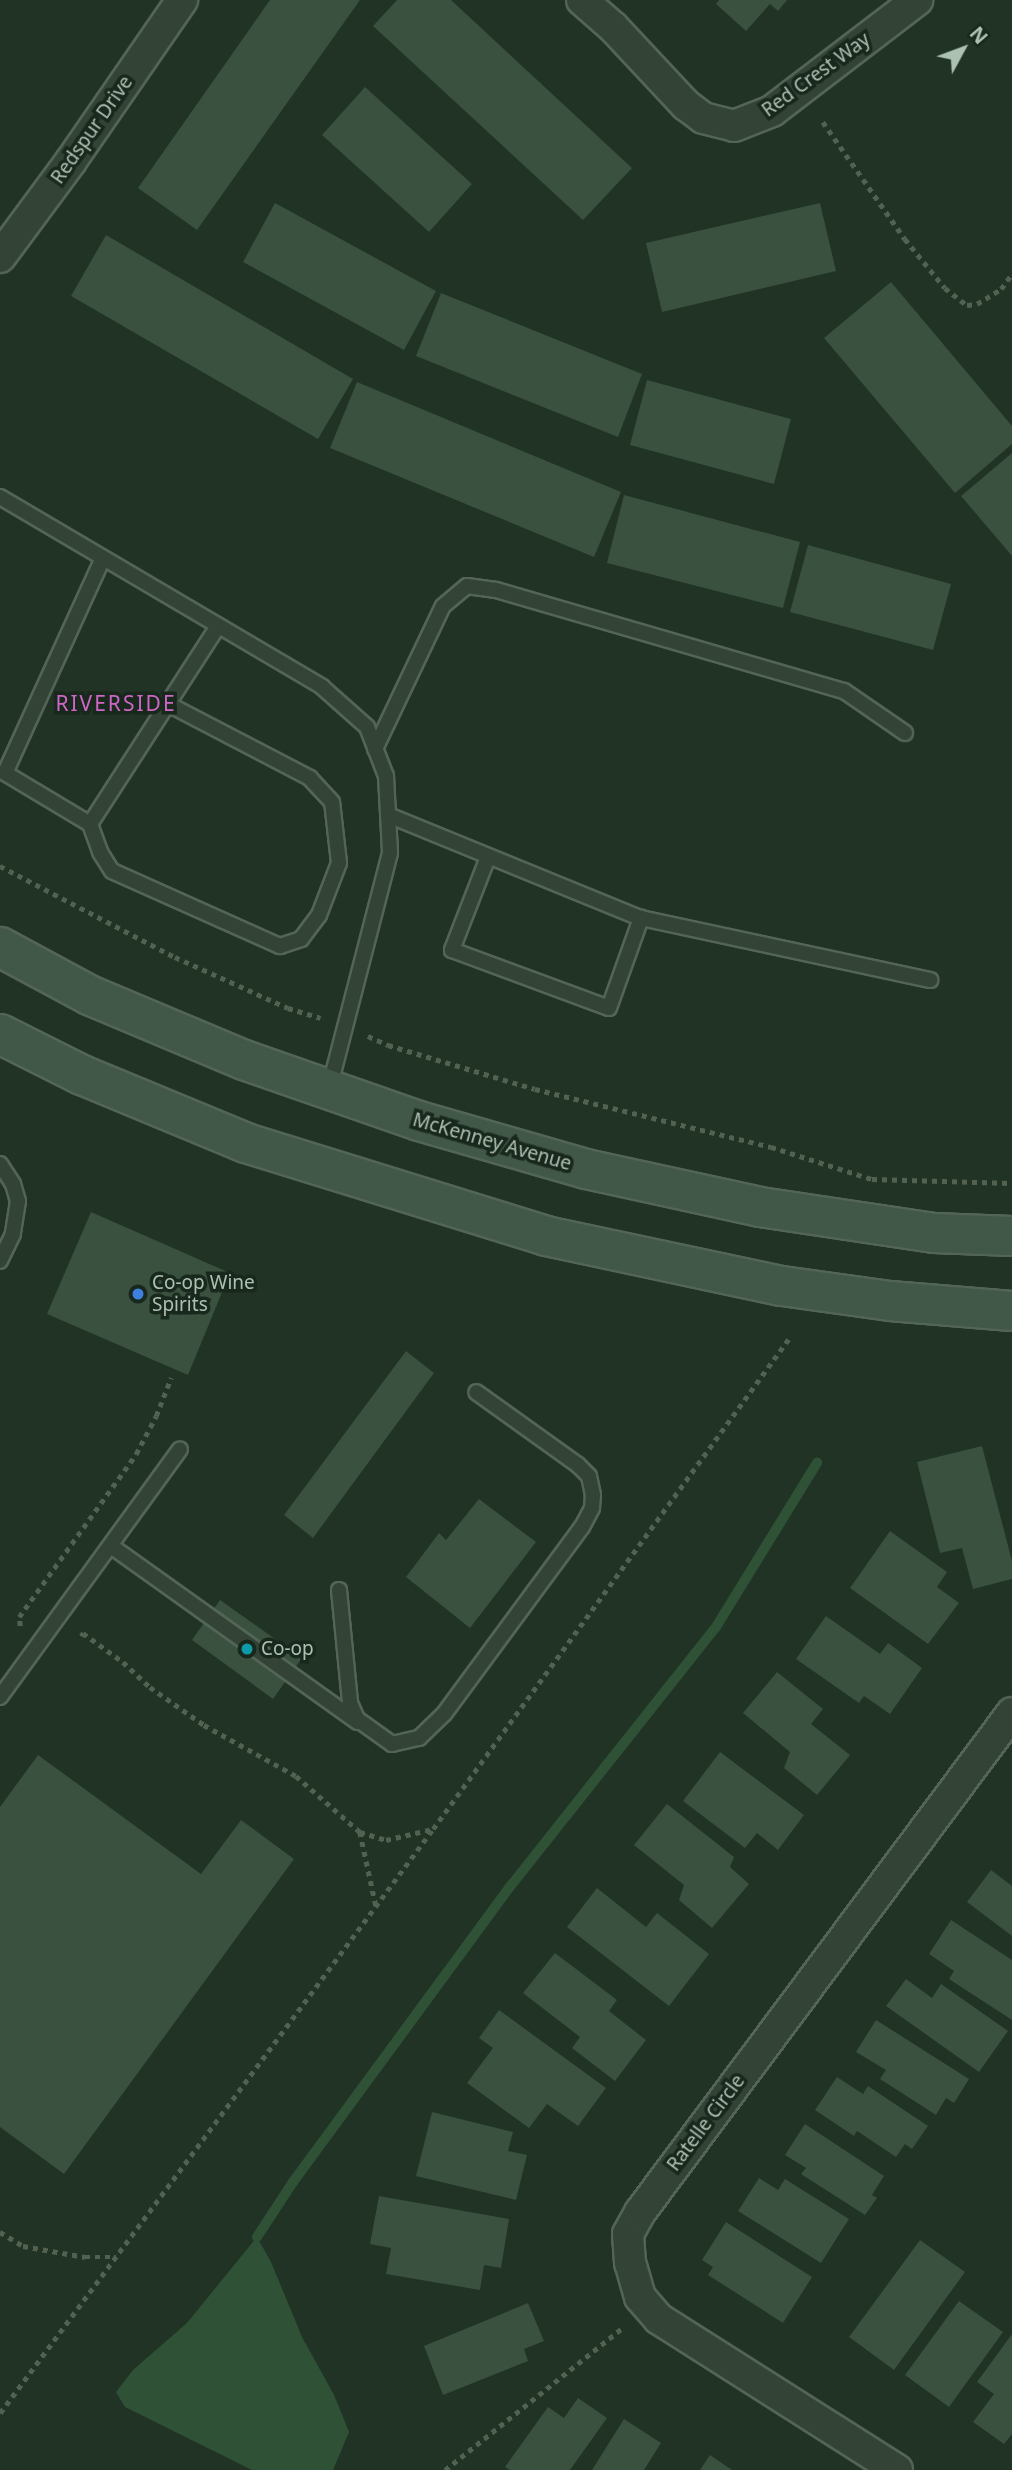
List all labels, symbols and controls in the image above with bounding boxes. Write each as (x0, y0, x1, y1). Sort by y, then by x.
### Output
north arrow (928, 14, 998, 84)
text: N (964, 21, 994, 50)
street label: Red Crest Way (758, 28, 874, 122)
street label: Redspur Drive (46, 72, 138, 188)
district label: RIVERSIDE (57, 690, 175, 716)
street label: McKenney Avenue (410, 1108, 574, 1176)
place label: Co-op Wine Spirits (152, 1272, 255, 1316)
marker: Co-op Wine Spirits (130, 1286, 146, 1302)
place label: Co-op (261, 1638, 314, 1660)
marker: Co-op (239, 1641, 255, 1657)
street label: Ratelle Circle (662, 2070, 750, 2176)

